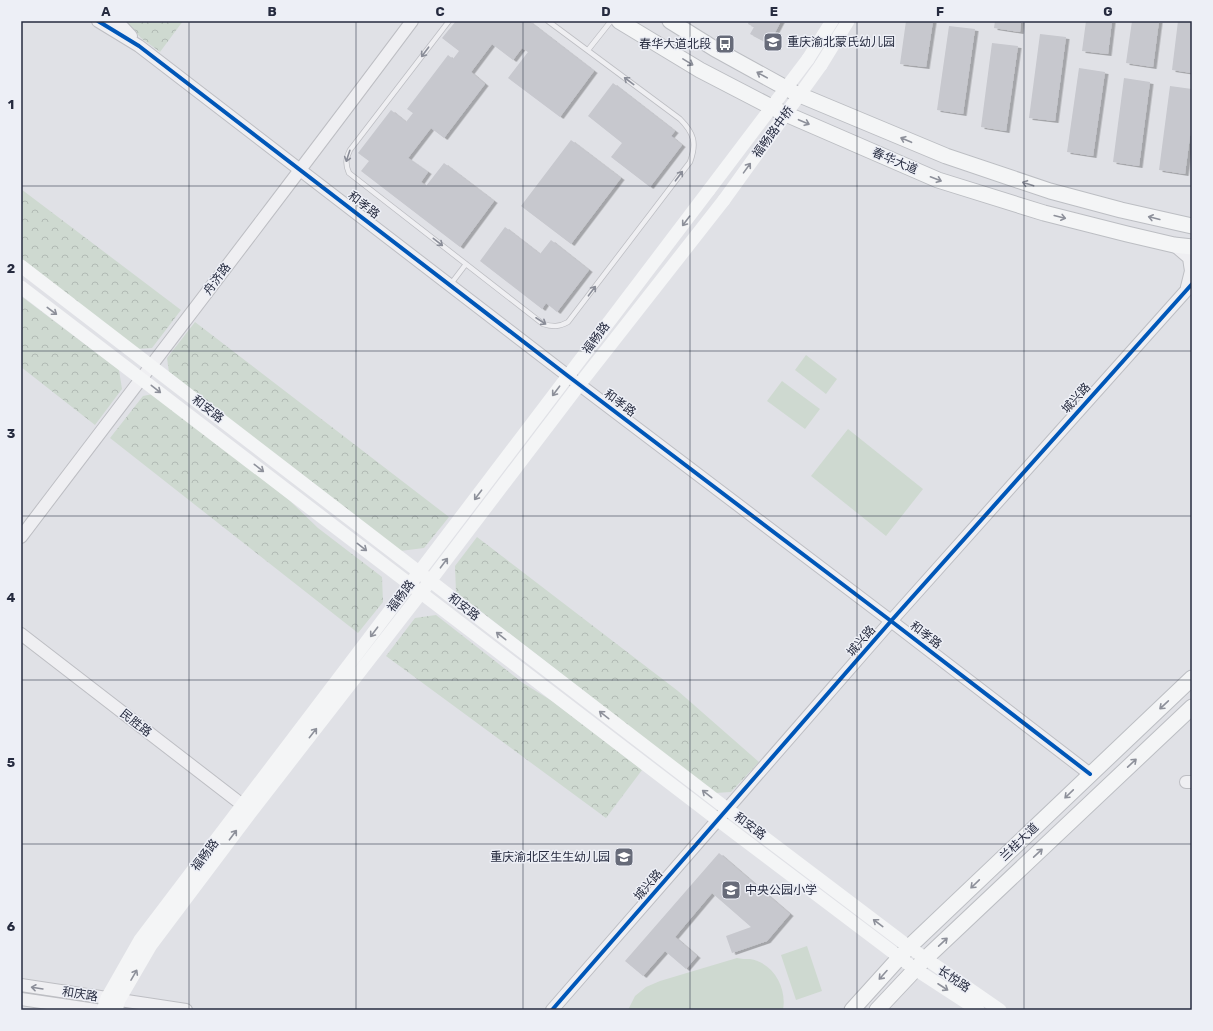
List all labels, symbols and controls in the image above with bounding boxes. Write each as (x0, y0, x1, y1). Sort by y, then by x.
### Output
text: A (101, 4, 111, 19)
text: B (267, 4, 277, 19)
text: C (435, 4, 445, 19)
text: D (601, 4, 611, 19)
text: E (770, 4, 778, 19)
text: F (936, 4, 944, 19)
text: G (1103, 4, 1113, 19)
school or university icon: 重庆渝北蒙氏幼儿园 (762, 31, 784, 53)
bus stop icon: 春华大道北段 (714, 33, 736, 55)
place label: 重庆渝北蒙氏幼儿园 (787, 35, 895, 49)
place label: 春华大道北段 (639, 37, 711, 51)
one-way arrow (421, 46, 429, 57)
one-way arrow (682, 59, 694, 67)
one-way arrow (756, 71, 768, 78)
one-way arrow (624, 76, 635, 85)
text: 1 (8, 97, 14, 112)
street label: 福畅路中桥 (750, 104, 796, 160)
one-way arrow (797, 119, 809, 126)
one-way arrow (901, 135, 913, 143)
street label: 春华大道 (870, 145, 920, 177)
one-way arrow (344, 150, 351, 163)
one-way arrow (743, 163, 751, 174)
one-way arrow (675, 171, 683, 182)
one-way arrow (930, 175, 942, 183)
one-way arrow (1023, 179, 1035, 187)
street label: 和孝路 (346, 188, 382, 222)
one-way arrow (1053, 214, 1066, 221)
one-way arrow (1148, 214, 1161, 221)
one-way arrow (682, 215, 690, 226)
one-way arrow (432, 237, 443, 246)
street label: 舟济路 (201, 260, 233, 298)
text: 2 (7, 261, 15, 276)
one-way arrow (587, 286, 596, 297)
one-way arrow (47, 306, 58, 315)
one-way arrow (535, 317, 546, 325)
street label: 福畅路 (580, 319, 612, 357)
street label: 城兴路 (1059, 380, 1093, 416)
one-way arrow (150, 385, 161, 393)
one-way arrow (552, 385, 560, 396)
street label: 和孝路 (601, 387, 639, 419)
street label: 和安路 (190, 392, 226, 426)
text: 3 (7, 426, 16, 441)
one-way arrow (253, 464, 264, 473)
one-way arrow (473, 489, 482, 500)
one-way arrow (356, 543, 367, 552)
one-way arrow (439, 558, 448, 569)
street label: 福畅路 (385, 577, 417, 615)
text: 4 (7, 590, 16, 605)
street label: 和安路 (446, 590, 482, 624)
street label: 和孝路 (908, 618, 944, 652)
street label: 城兴路 (844, 623, 878, 659)
one-way arrow (370, 626, 378, 637)
one-way arrow (496, 631, 507, 640)
one-way arrow (1159, 700, 1169, 709)
street label: 民胜路 (118, 706, 154, 740)
one-way arrow (599, 710, 610, 719)
one-way arrow (309, 727, 317, 738)
text: 5 (7, 755, 15, 770)
one-way arrow (1127, 758, 1137, 768)
one-way arrow (1064, 789, 1074, 799)
one-way arrow (702, 790, 713, 798)
street label: 和安路 (731, 810, 769, 842)
street label: 兰桂大道 (997, 820, 1041, 864)
one-way arrow (229, 830, 238, 841)
street label: 福畅路 (189, 836, 221, 874)
school or university icon: 重庆渝北区生生幼儿园 (613, 846, 635, 868)
one-way arrow (1033, 848, 1043, 857)
place label: 重庆渝北区生生幼儿园 (490, 850, 610, 864)
street label: 城兴路 (631, 867, 665, 903)
school or university icon: 中央公园小学 (720, 879, 742, 901)
one-way arrow (970, 879, 980, 889)
place label: 中央公园小学 (745, 883, 817, 897)
text: 6 (7, 919, 16, 934)
one-way arrow (872, 919, 883, 928)
one-way arrow (938, 937, 948, 947)
street label: 长悦路 (935, 963, 973, 995)
one-way arrow (130, 969, 138, 981)
one-way arrow (879, 970, 888, 980)
one-way arrow (31, 984, 44, 992)
street label: 和庆路 (61, 984, 99, 1004)
one-way arrow (937, 984, 949, 992)

